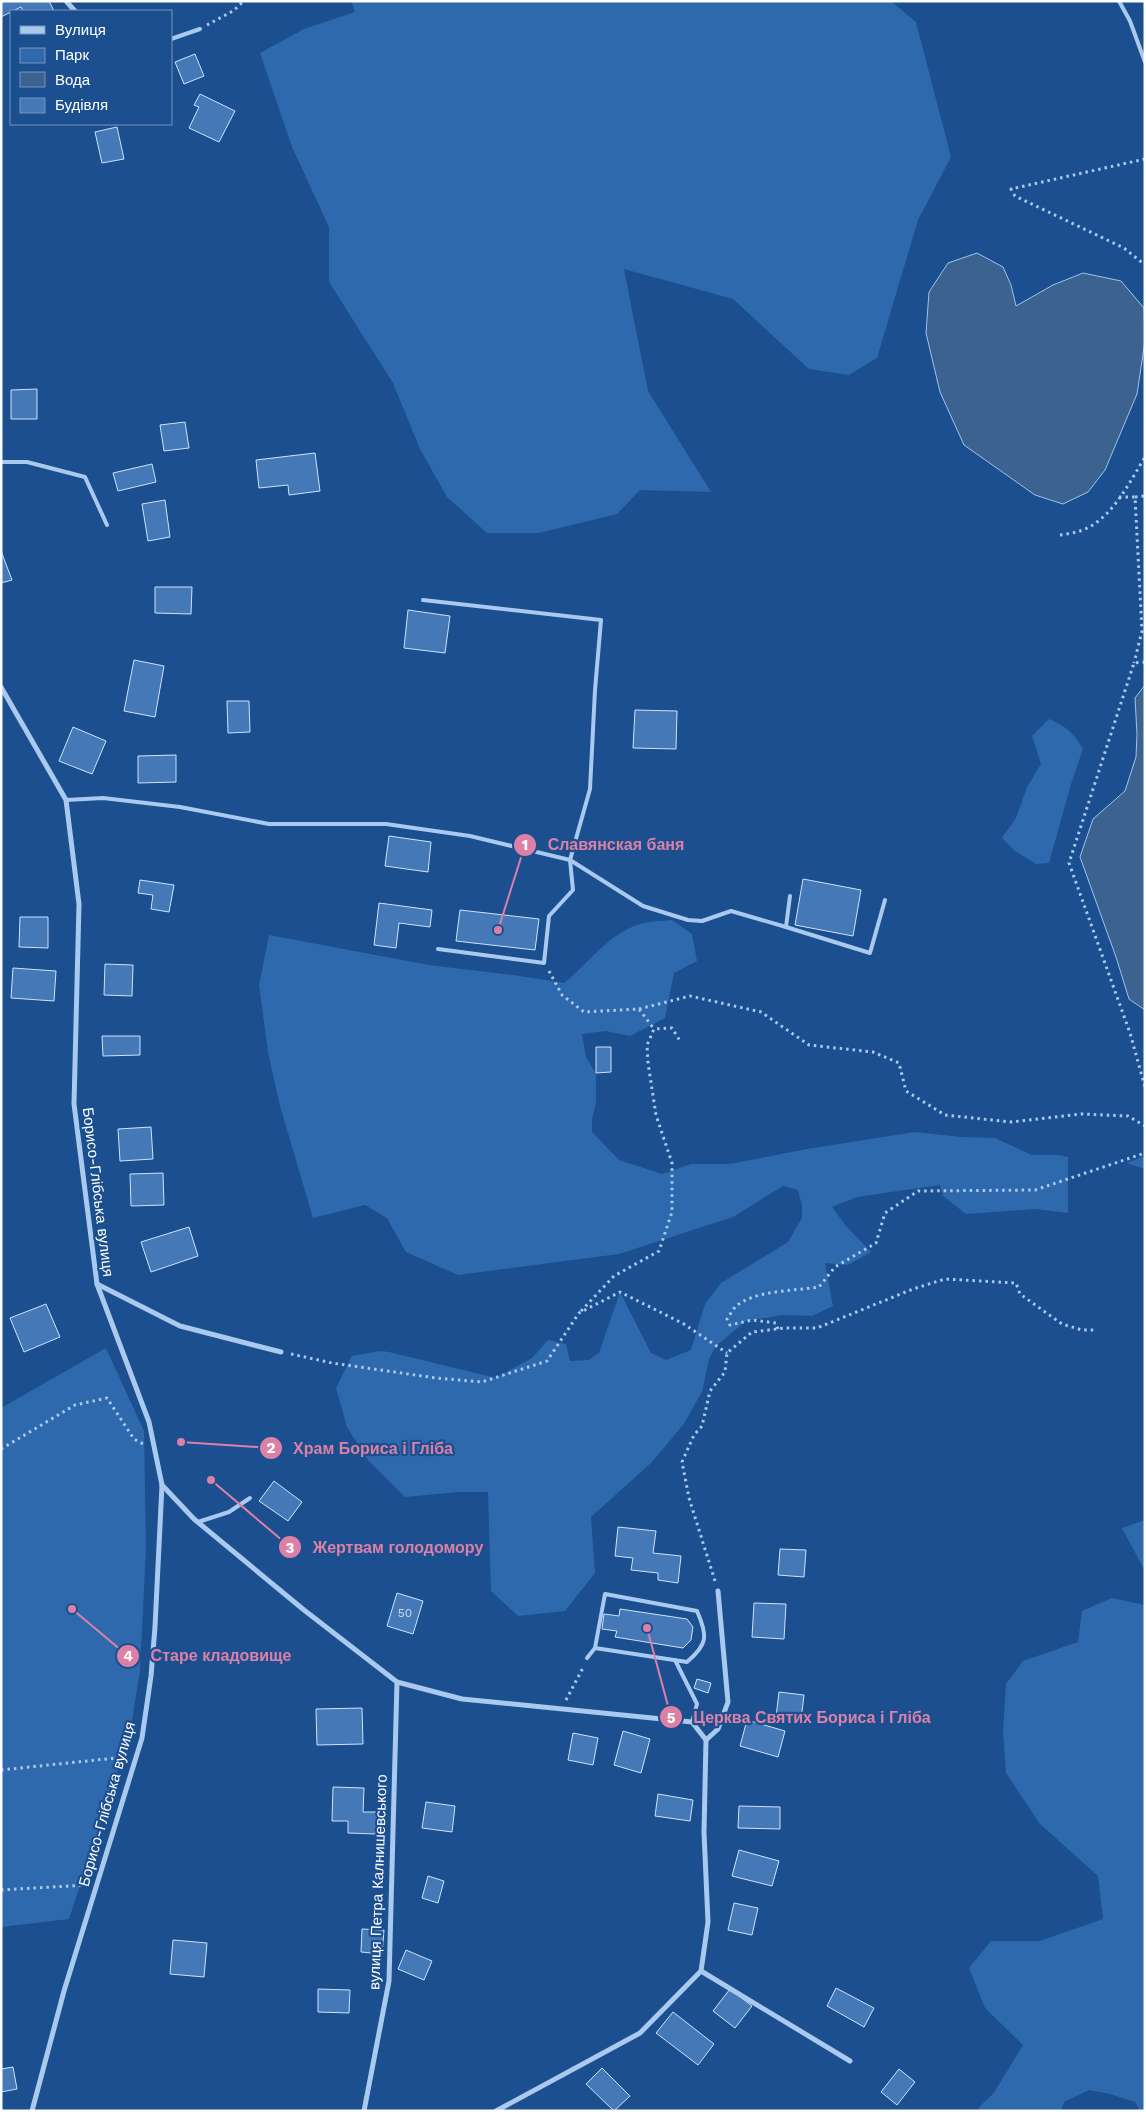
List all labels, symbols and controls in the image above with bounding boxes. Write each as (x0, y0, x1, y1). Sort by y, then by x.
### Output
legend (10, 10, 172, 125)
text: Вулиця (55, 21, 106, 39)
text: Парк (55, 46, 89, 64)
text: Вода (55, 71, 91, 89)
text: Будівля (55, 96, 108, 114)
callout: Славянская баня (512, 829, 694, 860)
text: Славянская баня (548, 835, 684, 854)
text: 1 (522, 836, 528, 854)
street label: Борисо-Глібська вулиця (79, 1106, 117, 1278)
callout: Храм Бориса і Гліба (258, 1433, 463, 1464)
text: 2 (267, 1439, 276, 1457)
text: Храм Бориса і Гліба (293, 1439, 453, 1458)
callout: Жертвам голодомору (278, 1532, 493, 1563)
text: Жертвам голодомору (312, 1538, 483, 1557)
text: 3 (286, 1539, 295, 1557)
house number: 50 (398, 1606, 412, 1620)
callout: Старе кладовище (116, 1640, 302, 1671)
text: Старе кладовище (151, 1646, 291, 1665)
text: 4 (123, 1647, 133, 1665)
callout: Церква Святих Бориса і Гліба (658, 1702, 941, 1733)
text: Церква Святих Бориса і Гліба (693, 1708, 931, 1727)
text: 5 (667, 1709, 676, 1727)
street label: Борисо-Глібська вулиця (75, 1719, 139, 1889)
street label: вулиця Петра Калнишевського (365, 1774, 391, 1990)

